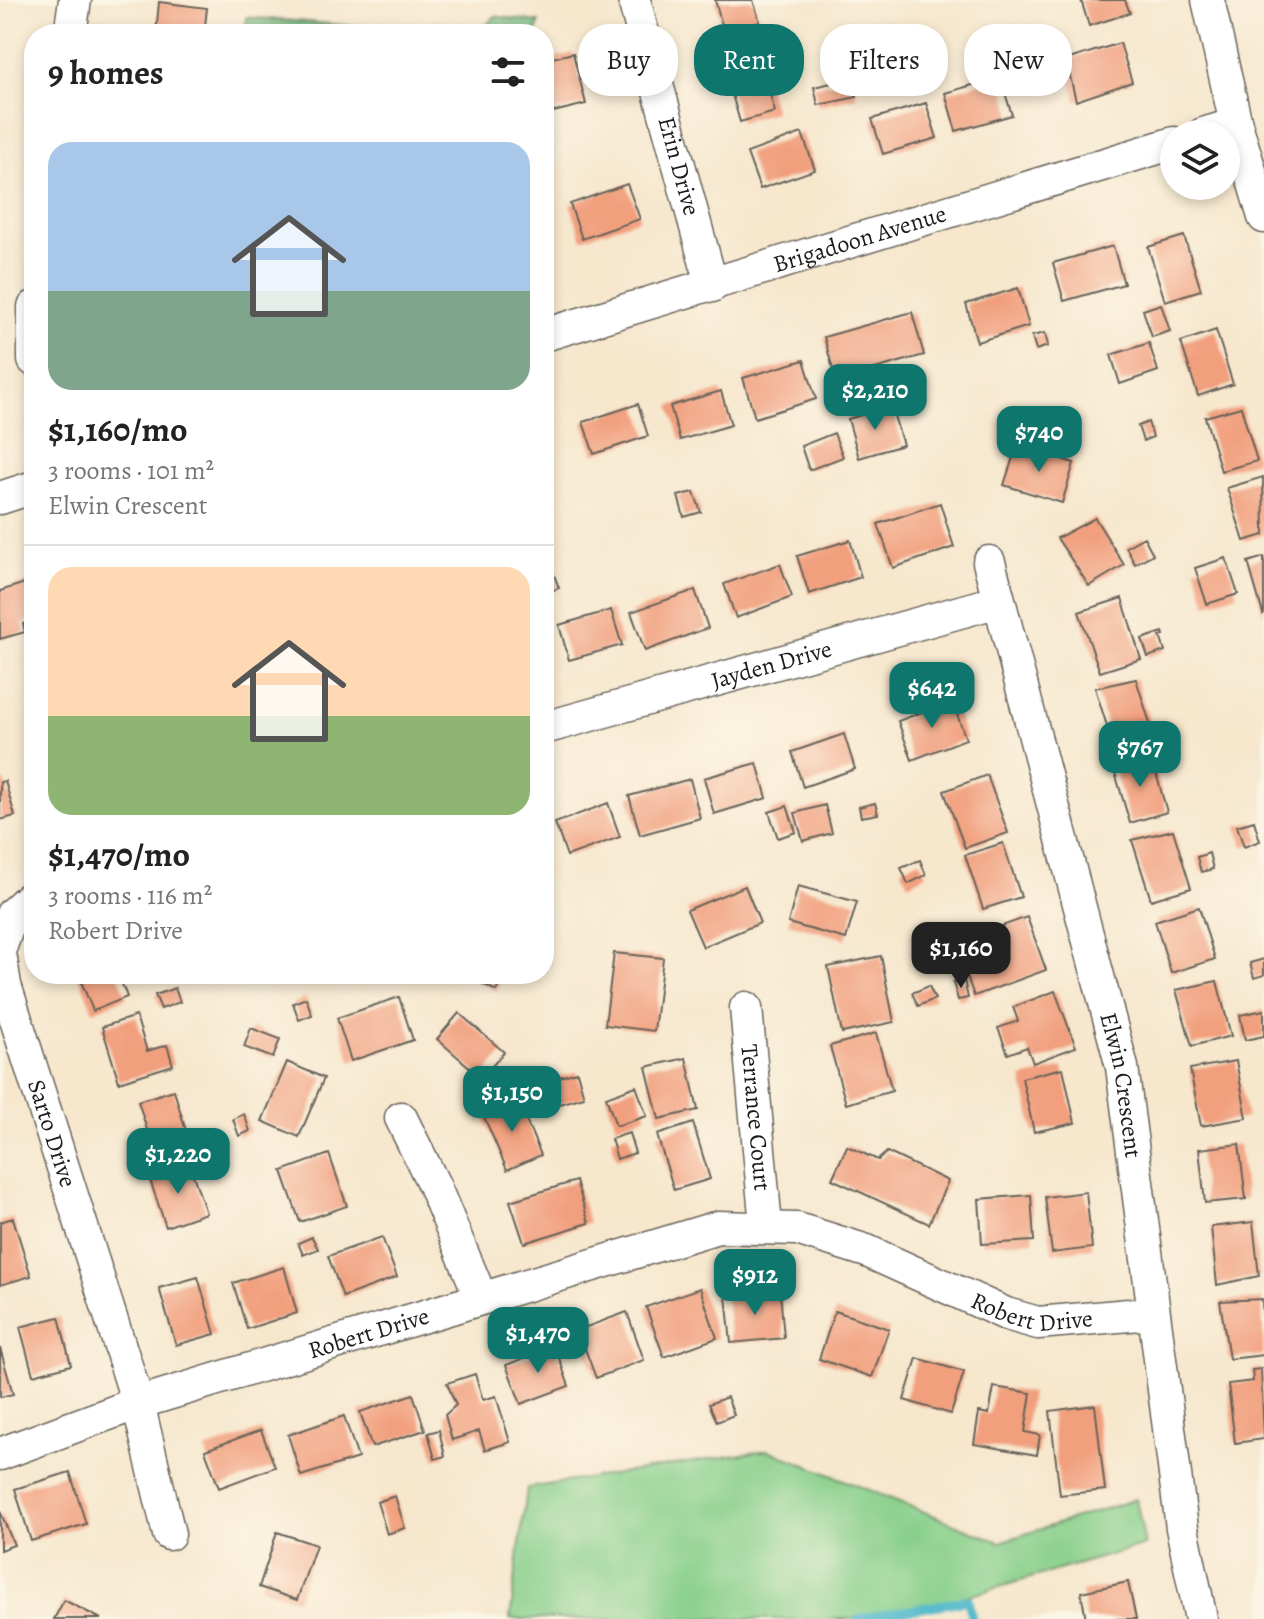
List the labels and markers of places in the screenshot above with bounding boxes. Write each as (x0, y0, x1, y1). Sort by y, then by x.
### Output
pin: $2,210 (810, 364, 940, 432)
pin: $740 (992, 406, 1086, 474)
pin: $642 (885, 662, 979, 730)
pin: $767 (1093, 721, 1187, 789)
pin: $1,160 (896, 922, 1026, 990)
pin: $1,150 (447, 1066, 577, 1134)
pin: $1,220 (113, 1128, 243, 1196)
pin: $912 (708, 1249, 802, 1317)
pin: $1,470 (473, 1307, 603, 1375)

